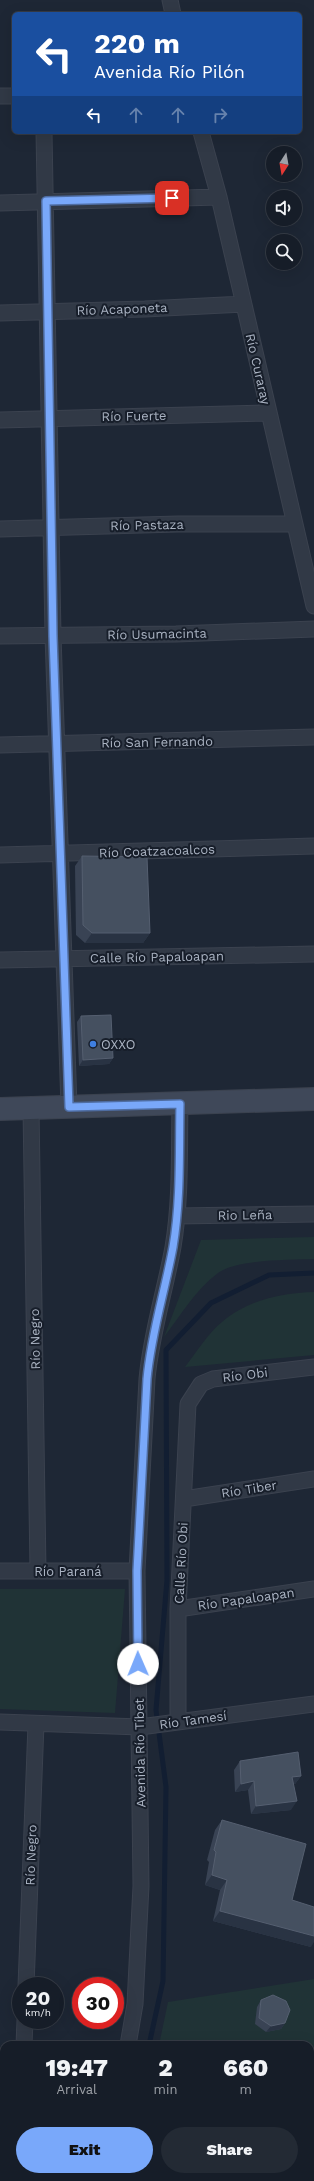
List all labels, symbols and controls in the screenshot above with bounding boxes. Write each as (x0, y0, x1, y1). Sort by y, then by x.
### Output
text: 220 m (94, 27, 180, 60)
icon: left (28, 28, 80, 80)
text: Avenida Río Pilón (94, 61, 245, 82)
icon: left (83, 104, 105, 126)
icon: ahead (125, 104, 147, 126)
icon: ahead (167, 104, 189, 126)
icon: right (209, 104, 231, 126)
north arrow (266, 146, 302, 182)
map controls (266, 146, 302, 270)
pin (155, 181, 189, 215)
icon: arrive (161, 187, 183, 209)
button: sound (266, 190, 302, 226)
button: search (266, 234, 302, 270)
street label: Río Acaponeta (76, 300, 168, 318)
street label: Río Curaray (243, 332, 274, 406)
street label: Río Fuerte (101, 408, 167, 424)
street label: Río Pastaza (110, 517, 185, 533)
street label: Río Usumacinta (107, 626, 207, 642)
street label: Río San Fernando (101, 734, 213, 750)
street label: Río Coatzacoalcos (99, 841, 215, 861)
street label: Calle Río Papaloapan (90, 948, 224, 966)
place label: OXXO (101, 1037, 135, 1052)
marker: OXXO (88, 1039, 98, 1049)
street label: Rio Leña (217, 1207, 273, 1223)
street label: Río Negro (27, 1308, 43, 1370)
street label: Río Obi (221, 1365, 269, 1385)
street label: Río Tiber (220, 1477, 278, 1501)
street label: Calle Río Obi (171, 1522, 191, 1604)
street label: Río Paraná (34, 1564, 102, 1579)
street label: Río Papaloapan (197, 1585, 295, 1613)
position arrow (117, 1643, 159, 1685)
street label: Avenida Río Tíbet (132, 1698, 148, 1808)
street label: Río Tamesí (158, 1708, 228, 1732)
street label: Río Negro (22, 1824, 40, 1886)
speed limit sign: 30 (72, 1977, 124, 2029)
text: 20 (26, 1986, 50, 2010)
text: km/h (25, 2007, 51, 2018)
text: 19:47 (46, 2054, 108, 2082)
text: 2 (158, 2054, 173, 2082)
text: 660 (223, 2054, 268, 2082)
text: Arrival (56, 2082, 97, 2097)
text: min (154, 2082, 177, 2097)
text: m (240, 2082, 252, 2097)
button: Exit (16, 2127, 153, 2173)
button: Share (161, 2127, 298, 2173)

